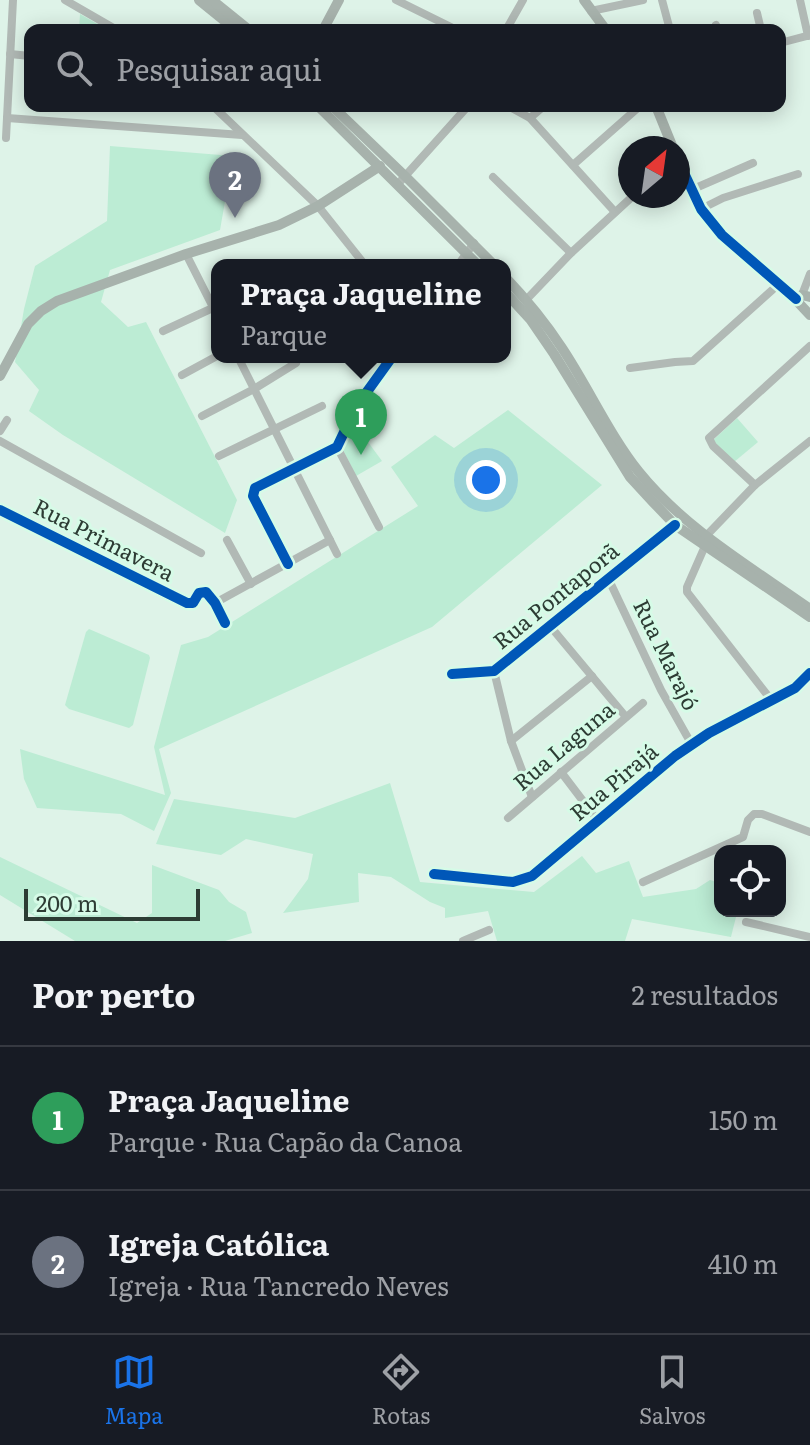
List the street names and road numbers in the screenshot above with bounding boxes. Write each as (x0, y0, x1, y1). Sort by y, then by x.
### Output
street label: Rua Primavera (28, 489, 181, 588)
street label: Rua Pontaporã (485, 534, 625, 656)
street label: Rua Marajó (626, 593, 708, 716)
street label: Rua Laguna (505, 692, 621, 797)
street label: Rua Pirajá (562, 734, 664, 828)

